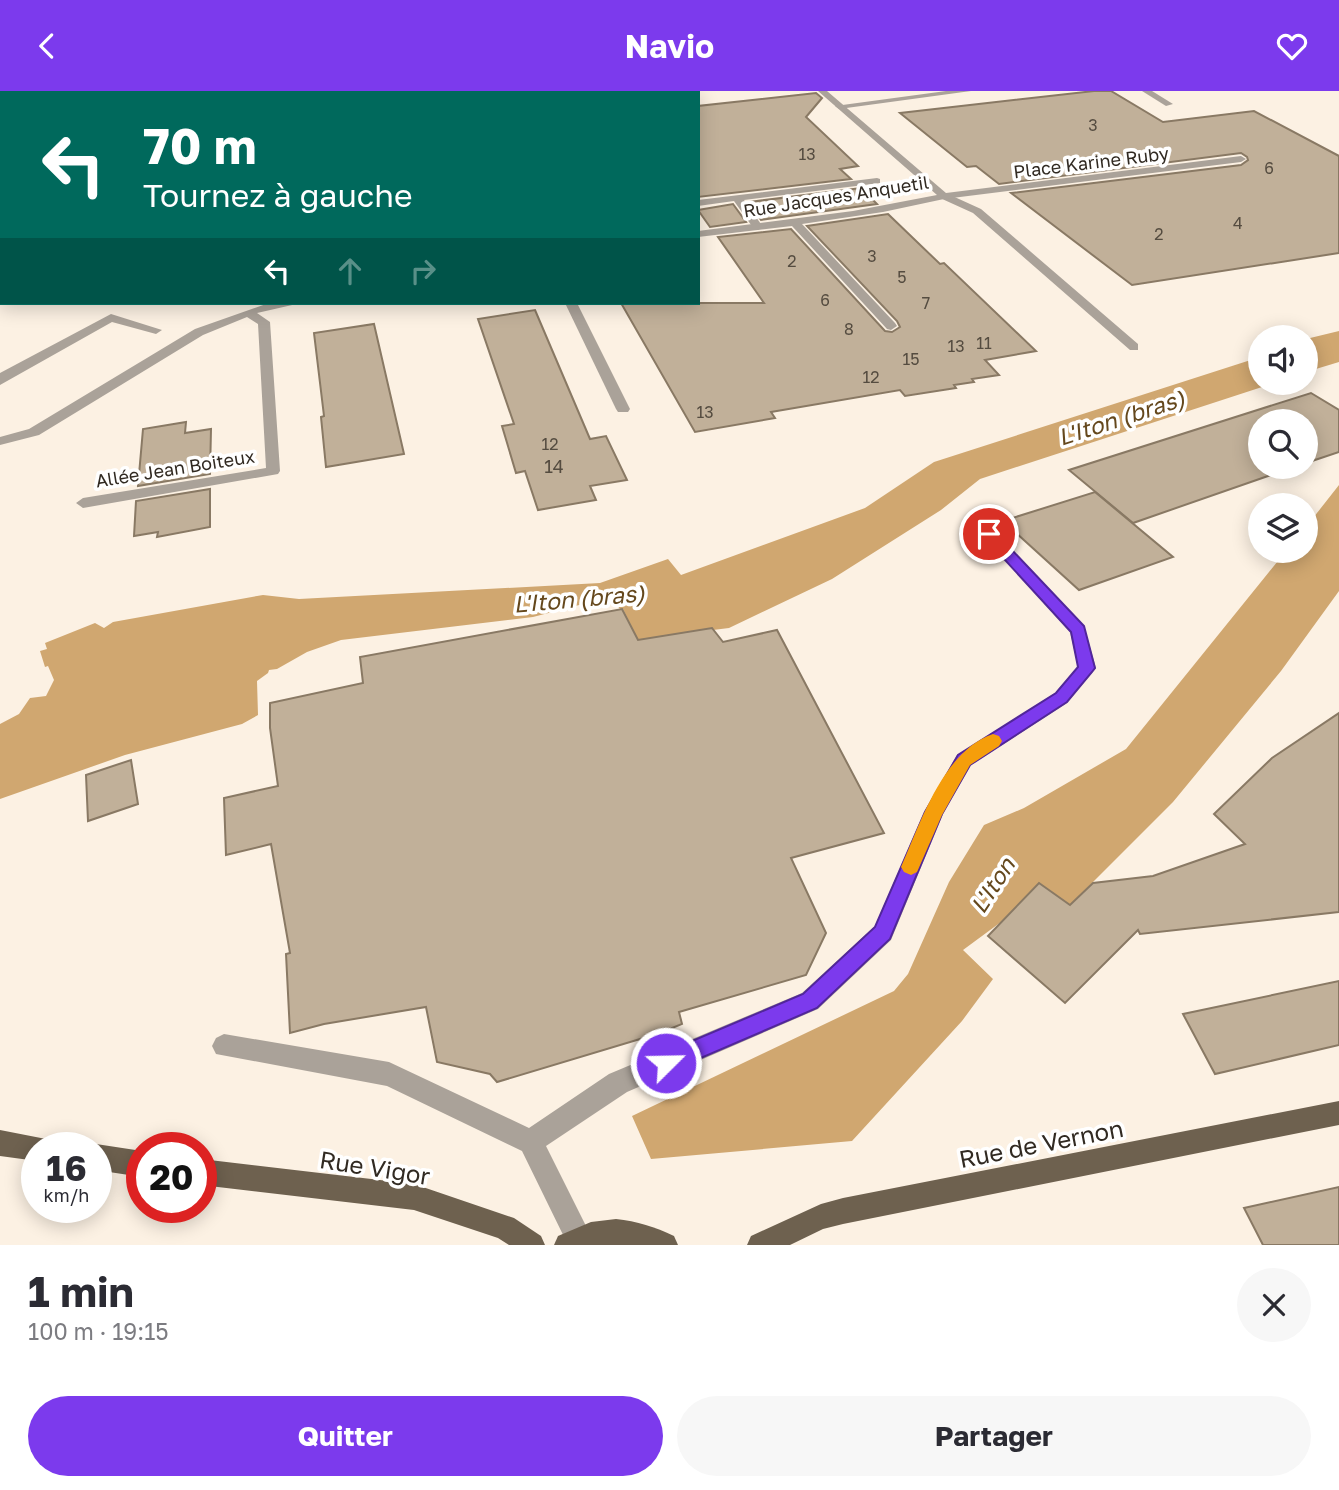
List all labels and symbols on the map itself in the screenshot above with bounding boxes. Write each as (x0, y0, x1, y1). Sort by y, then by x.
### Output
house number: 3 (1088, 115, 1098, 135)
street label: Place Karine Ruby (1012, 142, 1170, 182)
house number: 13 (798, 144, 816, 164)
house number: 6 (1264, 158, 1274, 178)
street label: Rue Jacques Anquetil (742, 170, 931, 222)
house number: 4 (1233, 213, 1243, 233)
house number: 2 (1154, 224, 1164, 244)
house number: 3 (867, 246, 877, 266)
house number: 2 (787, 251, 797, 271)
house number: 5 (897, 267, 907, 287)
house number: 6 (820, 290, 830, 310)
house number: 7 (922, 293, 930, 313)
house number: 8 (844, 319, 854, 339)
house number: 11 (976, 333, 992, 353)
house number: 13 (947, 336, 965, 356)
house number: 15 (902, 349, 920, 369)
house number: 12 (862, 367, 880, 387)
water label: L'Iton (bras) (1054, 383, 1188, 451)
house number: 13 (696, 402, 714, 422)
house number: 12 (541, 434, 559, 454)
street label: Allée Jean Boiteux (94, 445, 256, 491)
house number: 14 (544, 455, 564, 477)
pin (959, 504, 1019, 564)
water label: L'Iton (bras) (512, 578, 646, 618)
water label: L'Iton (964, 851, 1021, 918)
position arrow (629, 1026, 703, 1100)
street label: Rue de Vernon (956, 1113, 1126, 1173)
speed limit sign: 20 (126, 1132, 217, 1223)
street label: Rue Vigor (318, 1144, 432, 1190)

